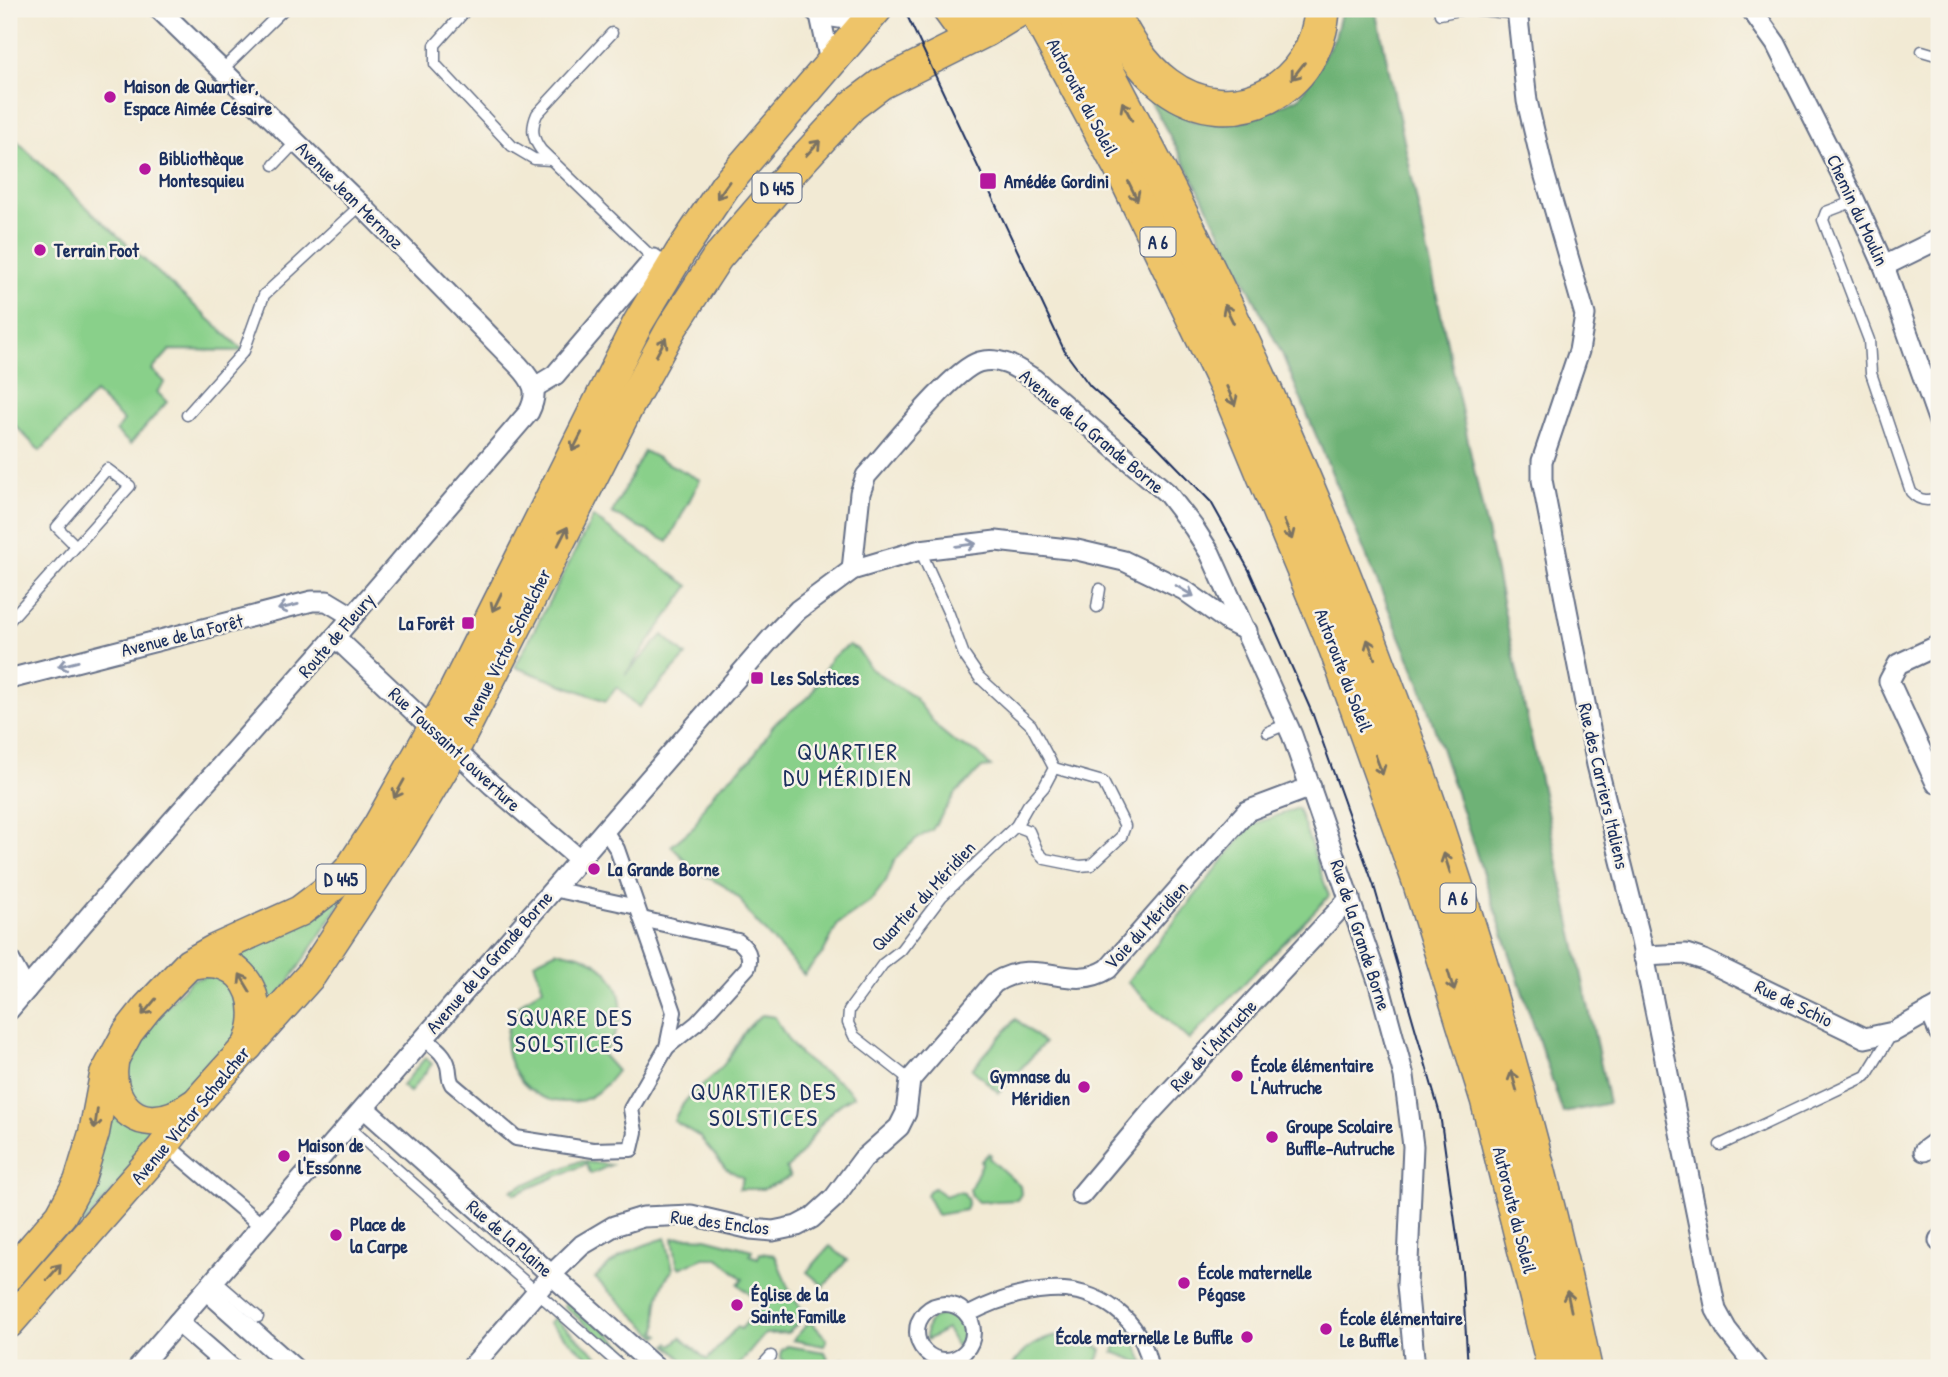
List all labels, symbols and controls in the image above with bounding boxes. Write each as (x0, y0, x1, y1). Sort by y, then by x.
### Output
street label: Autoroute du Soleil (1041, 34, 1125, 161)
one-way arrow (1290, 61, 1305, 80)
place label: Maison de Quartier, Espace Aimée Césaire (124, 73, 273, 122)
marker: Maison de Quartier, Espace Aimée Césaire (102, 89, 118, 105)
one-way arrow (1120, 101, 1134, 121)
street label: Avenue Jean Mermoz (290, 135, 410, 255)
one-way arrow (805, 140, 822, 157)
place label: Bibliothèque Montesquieu (159, 145, 244, 194)
street label: Chemin du Moulin (1821, 150, 1895, 270)
marker: Bibliothèque Montesquieu (137, 161, 153, 177)
place label: Amédée Gordini (1004, 168, 1109, 194)
marker: Amédée Gordini (978, 171, 998, 191)
road number: D 445 (752, 174, 802, 202)
one-way arrow (716, 180, 731, 199)
one-way arrow (1127, 180, 1140, 201)
road number: A 6 (1140, 228, 1176, 256)
place label: Terrain Foot (53, 237, 140, 263)
marker: Terrain Foot (32, 242, 48, 258)
one-way arrow (1221, 304, 1235, 325)
one-way arrow (654, 338, 668, 358)
street label: Avenue de la Grande Borne (1014, 363, 1170, 500)
one-way arrow (1225, 385, 1238, 406)
one-way arrow (570, 431, 583, 452)
one-way arrow (1282, 519, 1295, 541)
one-way arrow (556, 526, 570, 547)
one-way arrow (954, 538, 977, 551)
street label: Avenue Victor Schœlcher (455, 563, 557, 730)
one-way arrow (1174, 585, 1194, 599)
street label: Route de Fleury (292, 587, 380, 683)
one-way arrow (490, 591, 504, 612)
one-way arrow (278, 601, 300, 614)
street label: Autoroute du Soleil (1309, 605, 1380, 736)
street label: Avenue de la Forêt (118, 607, 246, 663)
place label: La Forêt (399, 610, 455, 636)
marker: La Forêt (460, 615, 476, 631)
one-way arrow (1363, 639, 1376, 661)
one-way arrow (57, 658, 80, 671)
place label: Les Solstices (771, 665, 860, 691)
marker: Les Solstices (749, 670, 765, 686)
street label: Rue Toussaint Louverture (383, 681, 527, 817)
street label: Rue des Carriers Italiens (1572, 701, 1636, 871)
district label: QUARTIER DU MÉRIDIEN (783, 736, 913, 793)
one-way arrow (1374, 754, 1387, 776)
one-way arrow (392, 778, 405, 799)
street label: Quartier du Méridien (865, 835, 981, 957)
one-way arrow (1440, 853, 1453, 875)
place label: La Grande Borne (608, 856, 720, 882)
street label: Rue de la Grande Borne (1324, 856, 1398, 1014)
marker: La Grande Borne (586, 861, 602, 877)
road number: D 445 (316, 864, 366, 894)
street label: Voie du Méridien (1098, 875, 1194, 975)
road number: A 6 (1440, 884, 1476, 912)
street label: Avenue de la Grande Borne (420, 885, 559, 1039)
one-way arrow (1445, 970, 1458, 992)
street label: Rue de Schio (1751, 973, 1838, 1033)
one-way arrow (238, 974, 252, 994)
street label: Rue de l'Autruche (1164, 993, 1263, 1097)
one-way arrow (141, 997, 157, 1015)
district label: SQUARE DES SOLSTICES (506, 1002, 634, 1059)
street label: Avenue Victor Schœlcher (124, 1040, 256, 1190)
place label: École élémentaire L'Autruche (1251, 1052, 1374, 1100)
place label: Gymnase du Méridien (990, 1063, 1070, 1111)
marker: École élémentaire L'Autruche (1229, 1068, 1245, 1084)
one-way arrow (1506, 1070, 1519, 1092)
district label: QUARTIER DES SOLSTICES (690, 1076, 838, 1133)
marker: Gymnase du Méridien (1076, 1079, 1092, 1095)
one-way arrow (89, 1107, 102, 1130)
place label: Groupe Scolaire Buffle-Autruche (1286, 1113, 1395, 1161)
marker: Groupe Scolaire Buffle-Autruche (1264, 1129, 1280, 1145)
place label: Maison de l'Essonne (298, 1132, 364, 1180)
street label: Autoroute du Soleil (1487, 1144, 1544, 1277)
marker: Maison de l'Essonne (276, 1148, 292, 1164)
street label: Rue de la Plaine (461, 1193, 559, 1283)
street label: Rue des Enclos (669, 1203, 771, 1241)
place label: Place de la Carpe (350, 1211, 408, 1260)
marker: Place de la Carpe (328, 1227, 344, 1243)
place label: École maternelle Pégase (1198, 1259, 1313, 1308)
one-way arrow (46, 1263, 62, 1281)
marker: École maternelle Pégase (1176, 1275, 1192, 1291)
place label: Église de la Sainte Famille (751, 1281, 846, 1329)
one-way arrow (1562, 1291, 1575, 1313)
marker: Église de la Sainte Famille (729, 1297, 745, 1313)
place label: École élémentaire Le Buffle (1340, 1305, 1463, 1353)
marker: École élémentaire Le Buffle (1318, 1321, 1334, 1337)
place label: École maternelle Le Buffle (1056, 1324, 1233, 1350)
marker: École maternelle Le Buffle (1239, 1329, 1255, 1345)

